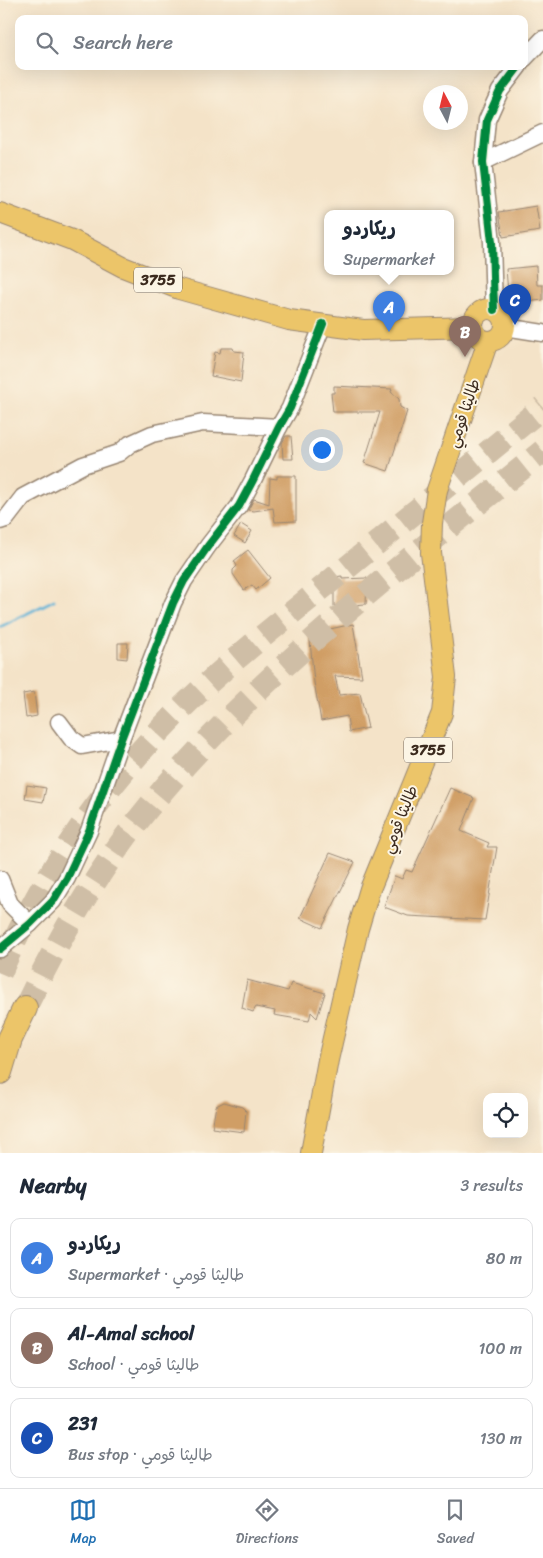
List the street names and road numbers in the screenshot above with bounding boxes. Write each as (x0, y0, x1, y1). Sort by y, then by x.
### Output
road number: 3755 (134, 268, 182, 292)
street label: طاليثا قومي (438, 375, 489, 452)
road number: 3755 (404, 738, 452, 762)
street label: طاليثا قومي (373, 781, 426, 858)

